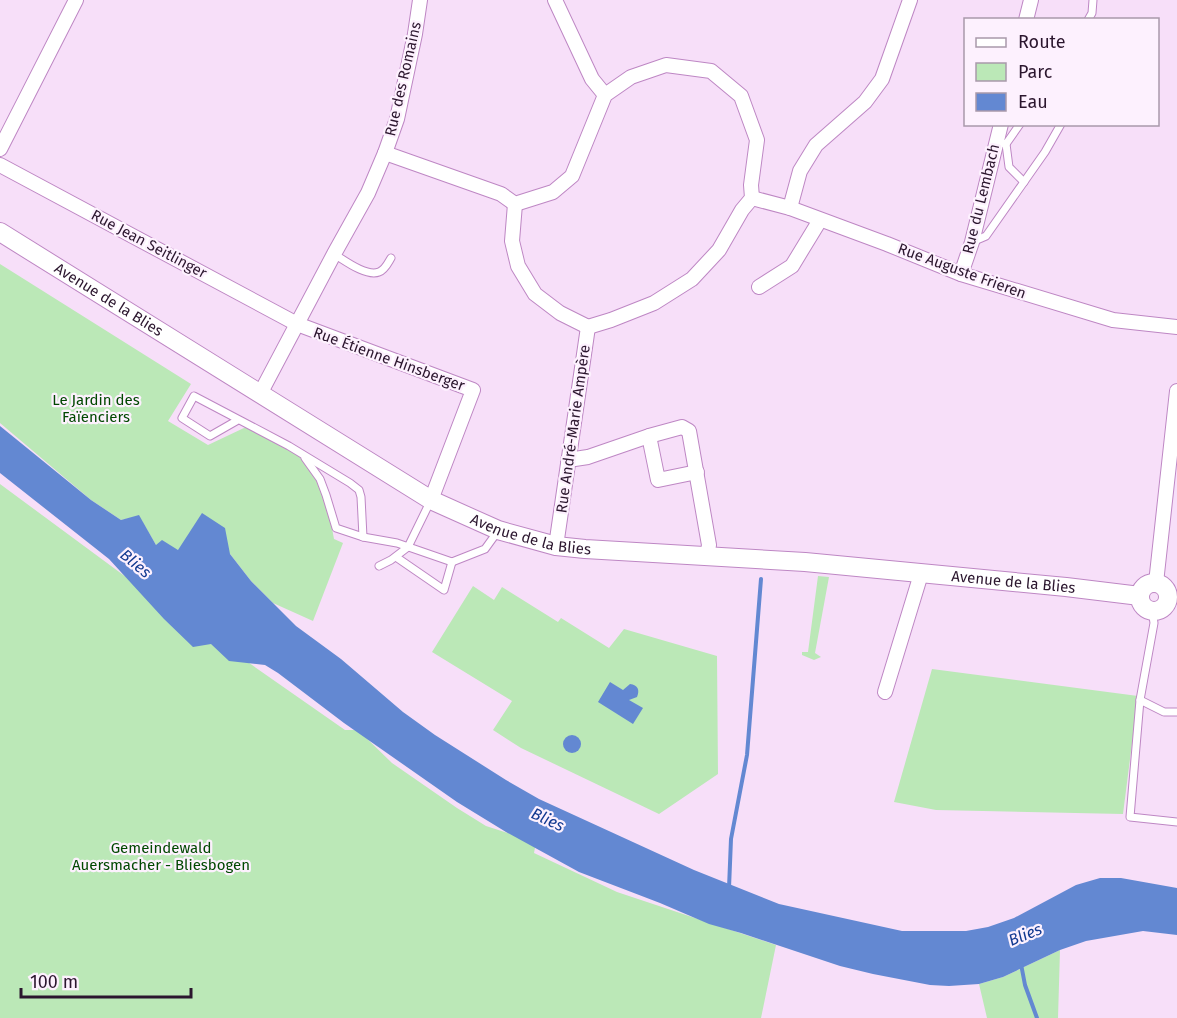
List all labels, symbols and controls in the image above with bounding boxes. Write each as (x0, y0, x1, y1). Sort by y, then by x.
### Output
legend (964, 18, 1159, 126)
street label: Rue des Romains (381, 20, 425, 138)
text: Route (1018, 31, 1066, 53)
text: Parc (1018, 61, 1053, 83)
text: Eau (1018, 91, 1048, 113)
street label: Rue du Lembach (959, 142, 1003, 256)
street label: Rue Jean Seitlinger (88, 206, 210, 282)
street label: Rue Auguste Frieren (895, 239, 1029, 303)
street label: Avenue de la Blies (51, 259, 166, 340)
street label: Rue Étienne Hinsberger (311, 323, 467, 395)
street label: Rue André-Marie Ampère (552, 344, 594, 514)
park label: Le Jardin des Faïenciers (52, 391, 140, 426)
street label: Avenue de la Blies (468, 510, 591, 558)
water label: Blies (116, 545, 155, 582)
street label: Avenue de la Blies (951, 567, 1076, 597)
water label: Blies (528, 804, 567, 835)
park label: Gemeindewald Auersmacher - Bliesbogen (72, 839, 250, 874)
water label: Blies (1006, 919, 1045, 950)
scale bar (21, 961, 190, 999)
text: 100 m (30, 971, 78, 993)

